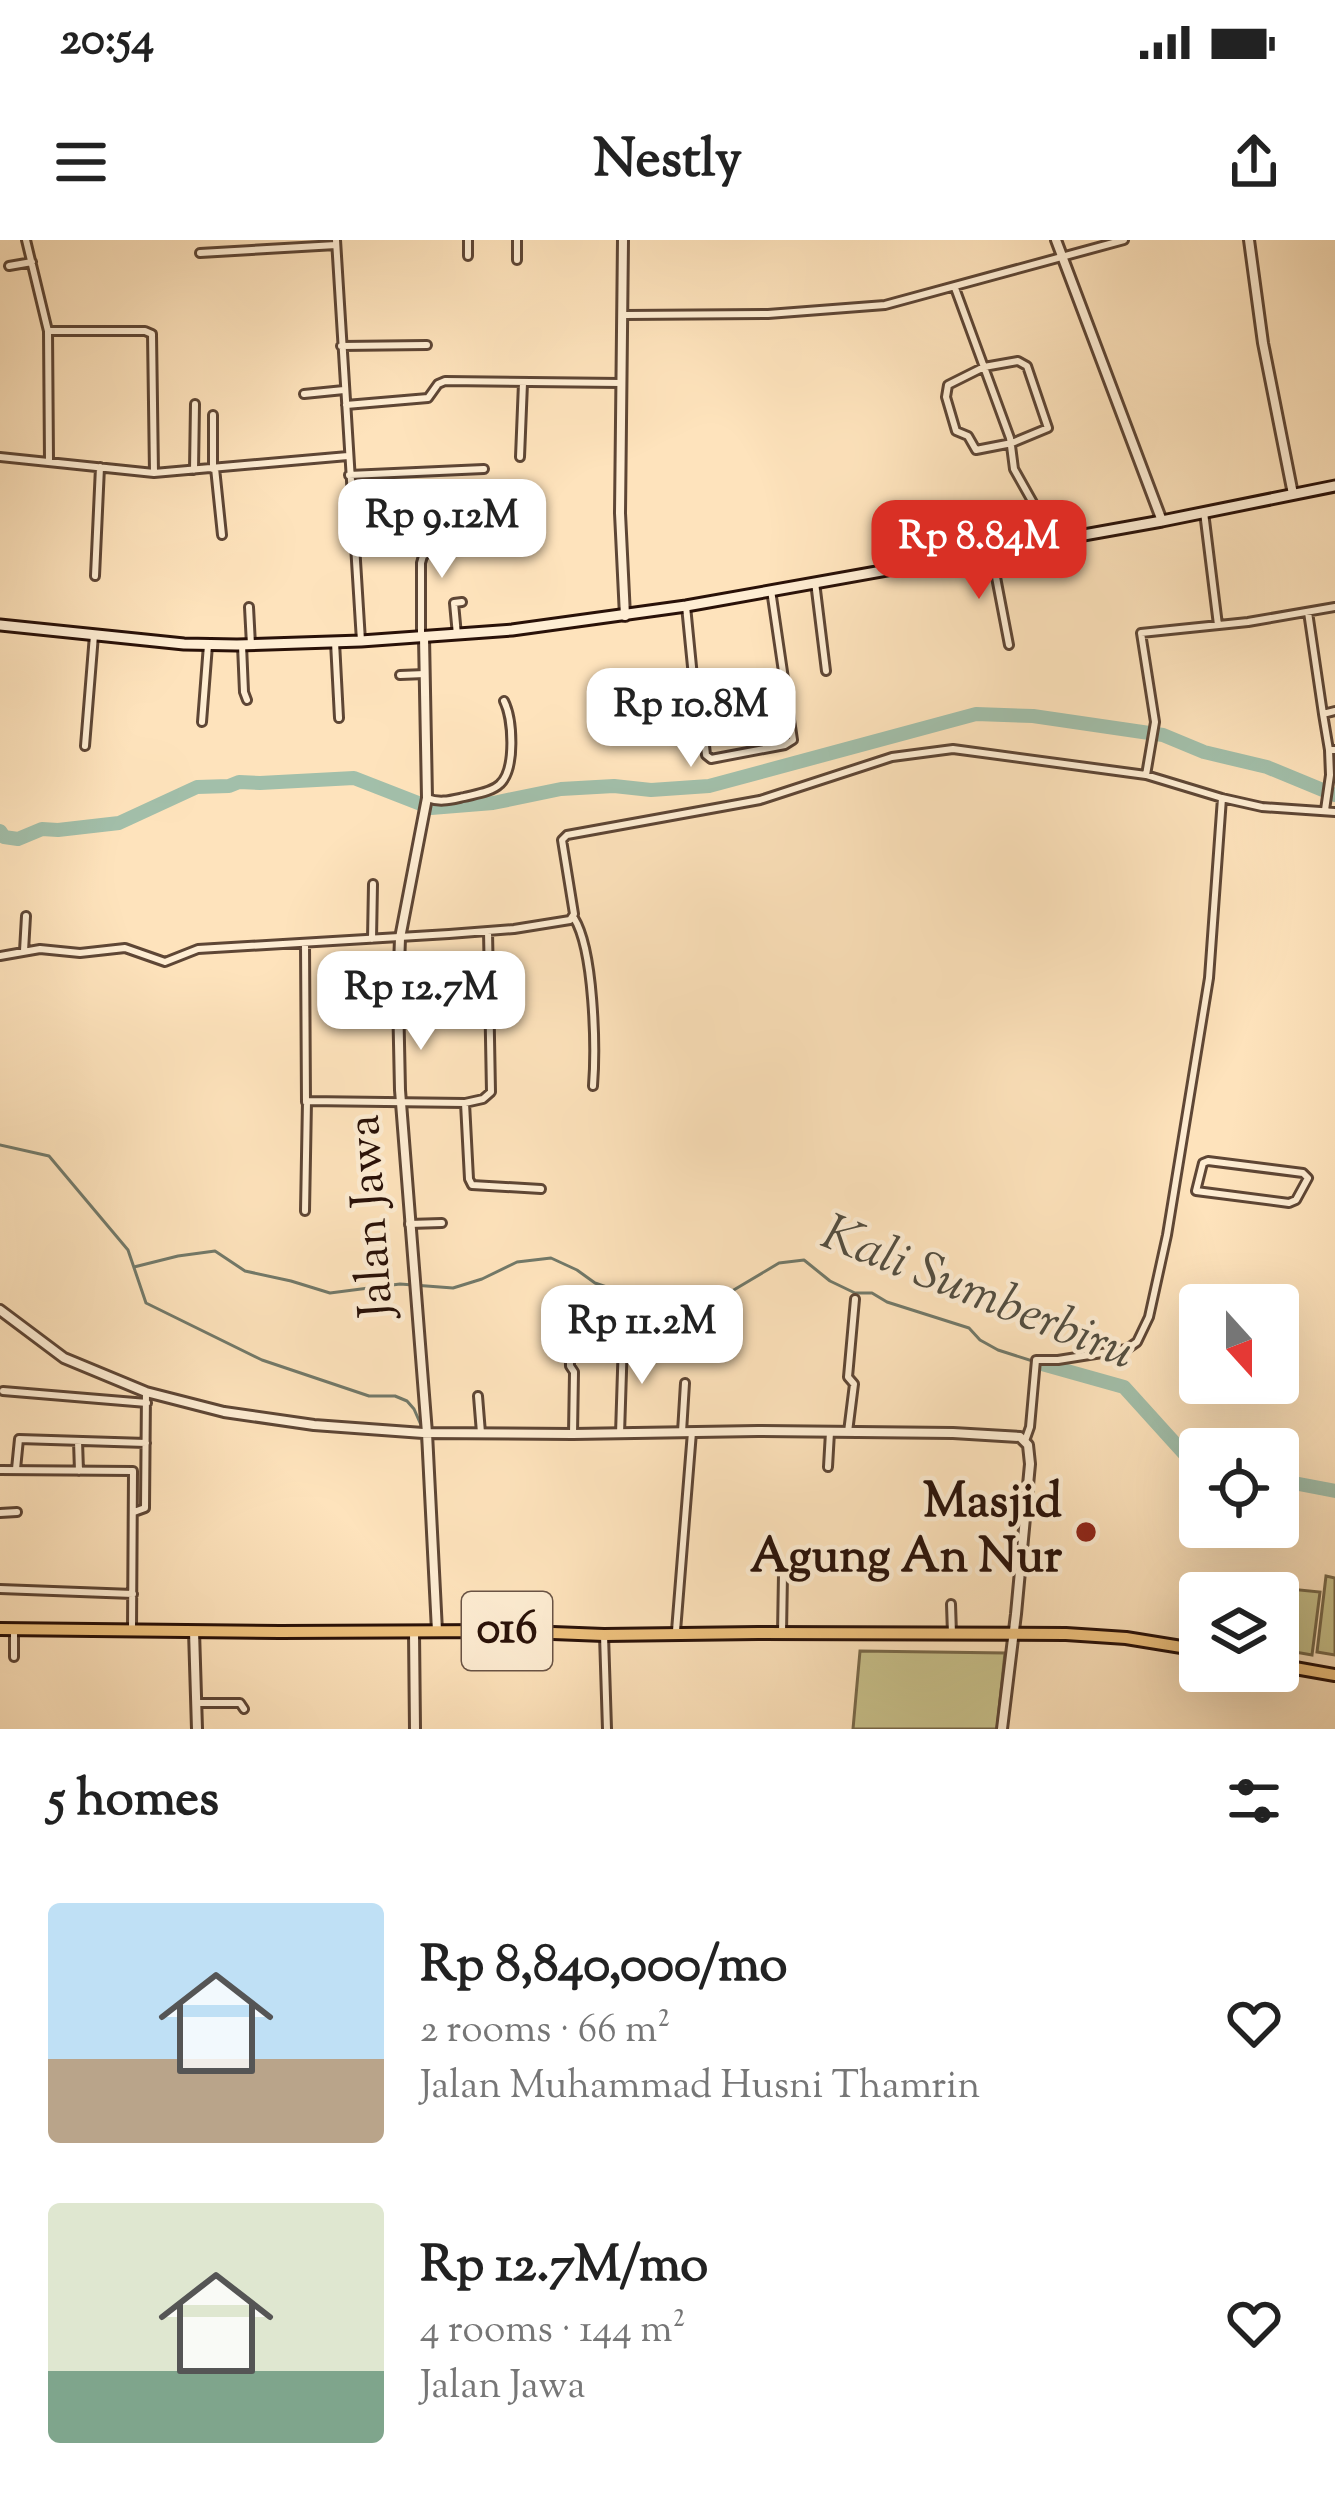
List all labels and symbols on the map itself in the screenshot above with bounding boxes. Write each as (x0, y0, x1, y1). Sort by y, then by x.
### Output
pin: Rp 9.12M (318, 479, 566, 581)
pin: Rp 8.84M (855, 500, 1103, 602)
pin: Rp 10.8M (567, 668, 815, 770)
pin: Rp 12.7M (297, 951, 545, 1053)
street label: Jalan Jawa (331, 1112, 415, 1323)
water label: Kali Sumberbiru (809, 1199, 1145, 1391)
north arrow (1179, 1284, 1299, 1404)
pin: Rp 11.2M (518, 1285, 766, 1387)
place label: Masjid Agung An Nur (750, 1470, 1063, 1594)
marker: Masjid Agung An Nur (1073, 1519, 1099, 1545)
road number: 016 (462, 1592, 552, 1670)

